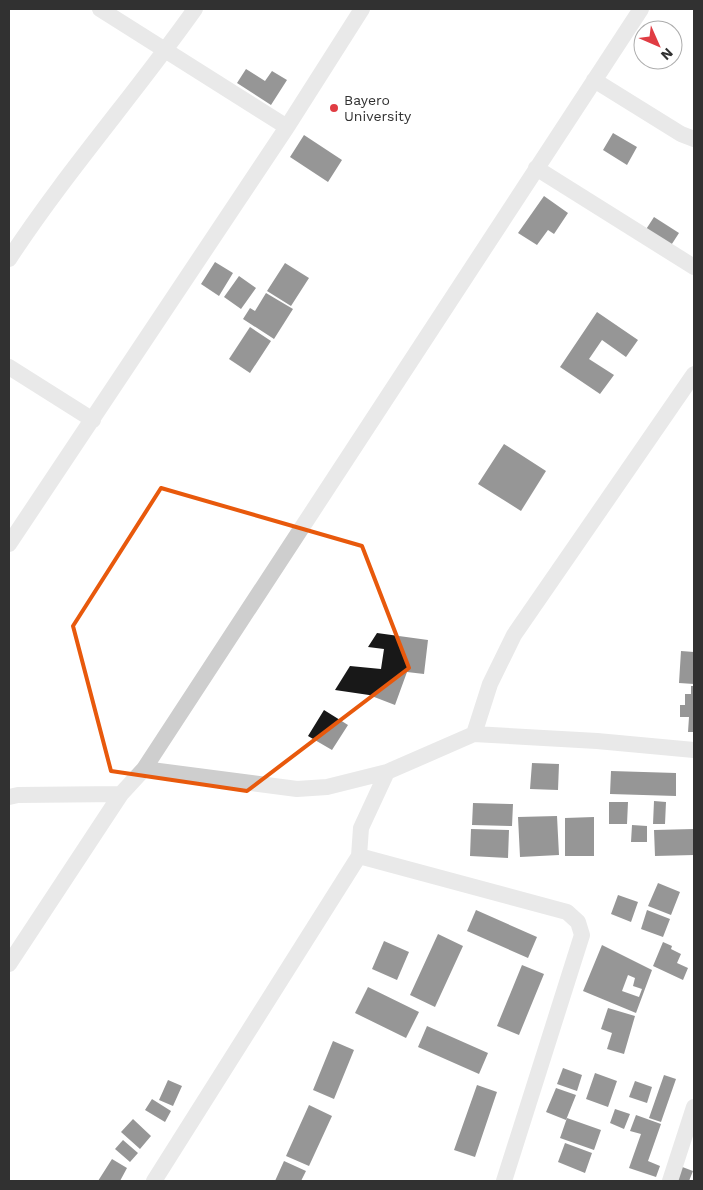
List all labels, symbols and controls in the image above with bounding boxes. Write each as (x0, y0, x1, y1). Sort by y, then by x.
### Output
north arrow (633, 20, 683, 70)
text: N (658, 45, 677, 64)
place label: Bayero University (344, 92, 412, 124)
marker: Bayero University (328, 102, 340, 114)

